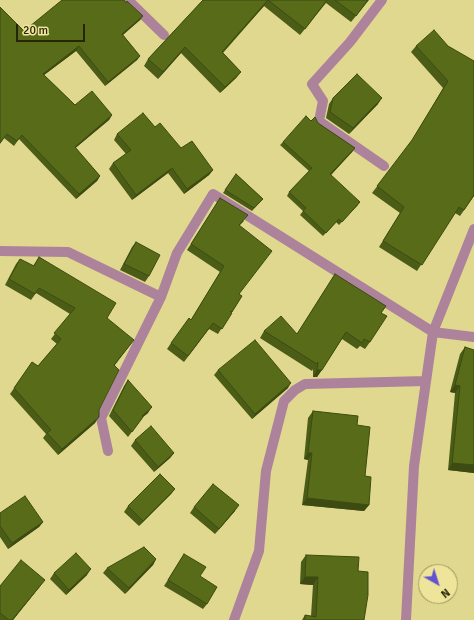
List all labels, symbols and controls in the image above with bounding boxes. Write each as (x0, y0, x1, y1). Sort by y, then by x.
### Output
scale bar (18, 16, 87, 42)
text: 20 m (23, 23, 48, 38)
north arrow (418, 564, 458, 604)
text: N (438, 585, 452, 600)

